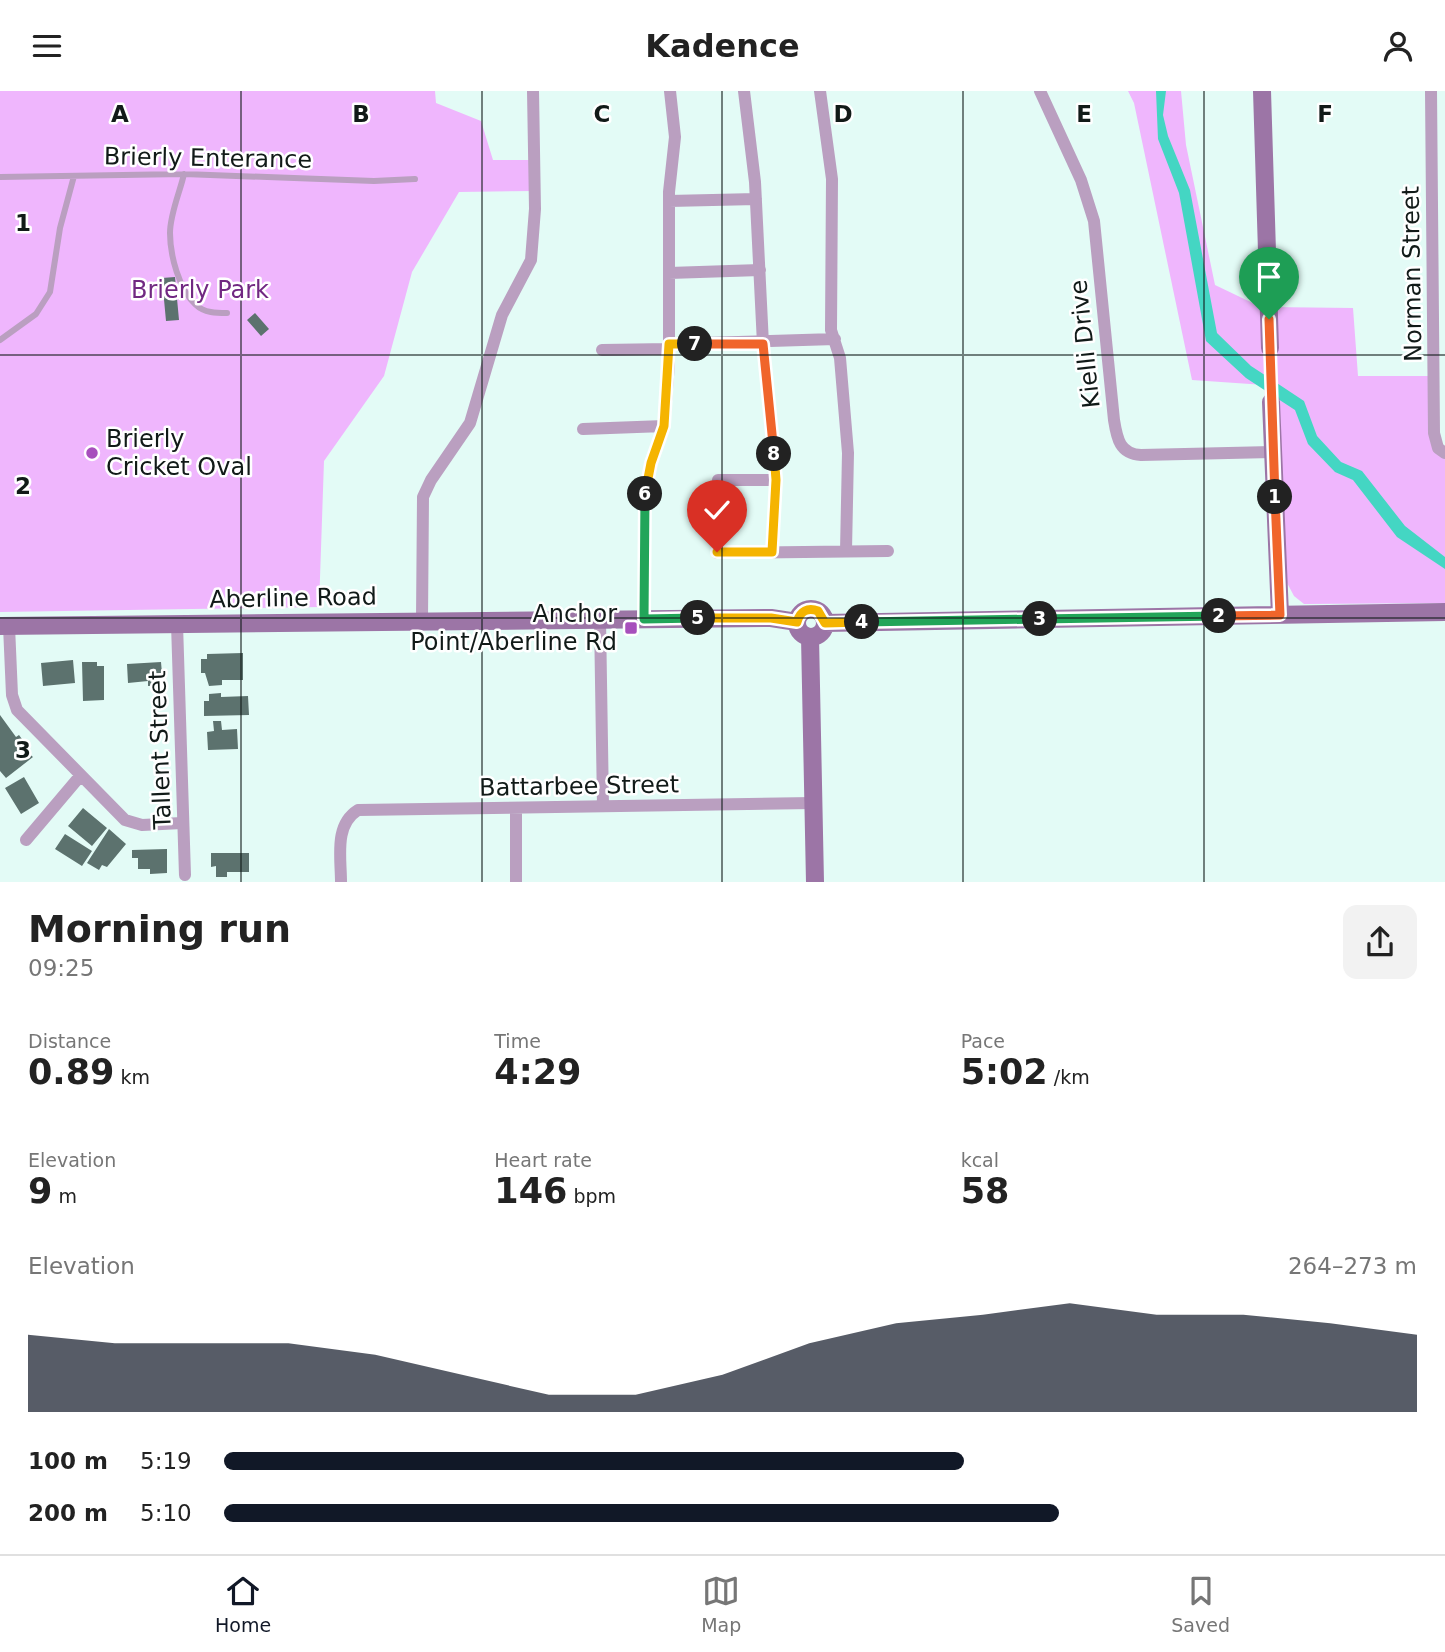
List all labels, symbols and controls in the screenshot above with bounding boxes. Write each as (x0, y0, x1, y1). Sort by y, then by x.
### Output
icon: menu (28, 27, 66, 65)
text: Kadence (645, 27, 800, 65)
icon: person (1379, 27, 1417, 65)
text: A (111, 101, 129, 127)
text: B (352, 101, 370, 127)
text: C (594, 101, 610, 127)
text: D (833, 101, 853, 127)
text: E (1076, 101, 1092, 127)
text: F (1317, 101, 1333, 127)
street label: Brierly Enterance (104, 142, 312, 174)
street label: Norman Street (1396, 186, 1428, 362)
text: 1 (15, 210, 31, 236)
pin (1239, 247, 1299, 319)
icon: arrive (1250, 258, 1288, 296)
park label: Brierly Park (131, 276, 269, 304)
street label: Kielli Drive (1064, 278, 1106, 410)
pin: 7 (678, 327, 712, 361)
text: 7 (688, 332, 701, 354)
place label: Brierly Cricket Oval (106, 425, 252, 481)
pin: 8 (756, 437, 792, 471)
text: 8 (767, 442, 780, 464)
marker: Brierly Cricket Oval (84, 445, 100, 461)
text: 2 (15, 473, 31, 499)
pin: 6 (628, 477, 662, 511)
pin: 1 (1258, 479, 1292, 515)
pin (687, 480, 747, 552)
text: 6 (638, 482, 651, 504)
text: 1 (1268, 485, 1281, 507)
icon: check (698, 491, 736, 529)
street label: Aberline Road (209, 583, 377, 613)
pin: 2 (1202, 599, 1236, 633)
place label: Anchor Point/Aberline Rd (410, 600, 617, 656)
pin: 5 (680, 601, 716, 635)
pin: 3 (1023, 601, 1058, 637)
text: 2 (1212, 604, 1225, 626)
pin: 4 (844, 605, 880, 639)
text: 5 (691, 606, 704, 628)
text: 3 (1033, 607, 1046, 629)
text: 4 (855, 610, 868, 632)
marker: Anchor Point/Aberline Rd (623, 620, 639, 636)
street label: Tallent Street (143, 670, 177, 831)
text: 3 (15, 737, 31, 763)
street label: Battarbee Street (479, 770, 679, 802)
button: share (1343, 905, 1417, 979)
text: Morning run (28, 907, 291, 951)
text: 09:25 (28, 955, 94, 981)
text: Distance (28, 1030, 111, 1052)
text: Time (494, 1030, 541, 1052)
text: Pace (961, 1030, 1005, 1052)
text: 0.89 (28, 1052, 114, 1092)
text: 4:29 (494, 1052, 581, 1092)
text: 5:02 (961, 1052, 1048, 1092)
text: km (114, 1066, 150, 1088)
text: /km (1048, 1066, 1090, 1088)
text: Elevation (28, 1149, 116, 1171)
text: Heart rate (494, 1149, 592, 1171)
text: kcal (961, 1149, 999, 1171)
text: 9 (28, 1171, 52, 1211)
text: 146 (494, 1171, 567, 1211)
text: 58 (961, 1171, 1009, 1211)
text: m (52, 1185, 77, 1207)
text: bpm (567, 1185, 616, 1207)
text: Elevation (28, 1253, 135, 1279)
text: 264–273 m (1288, 1253, 1417, 1279)
text: 100 m (28, 1448, 108, 1474)
text: 5:19 (140, 1448, 192, 1474)
text: 200 m (28, 1500, 108, 1526)
text: 5:10 (140, 1500, 192, 1526)
tab: Home (215, 1572, 271, 1636)
tab: Map (701, 1572, 741, 1636)
tab: Saved (1171, 1572, 1230, 1636)

